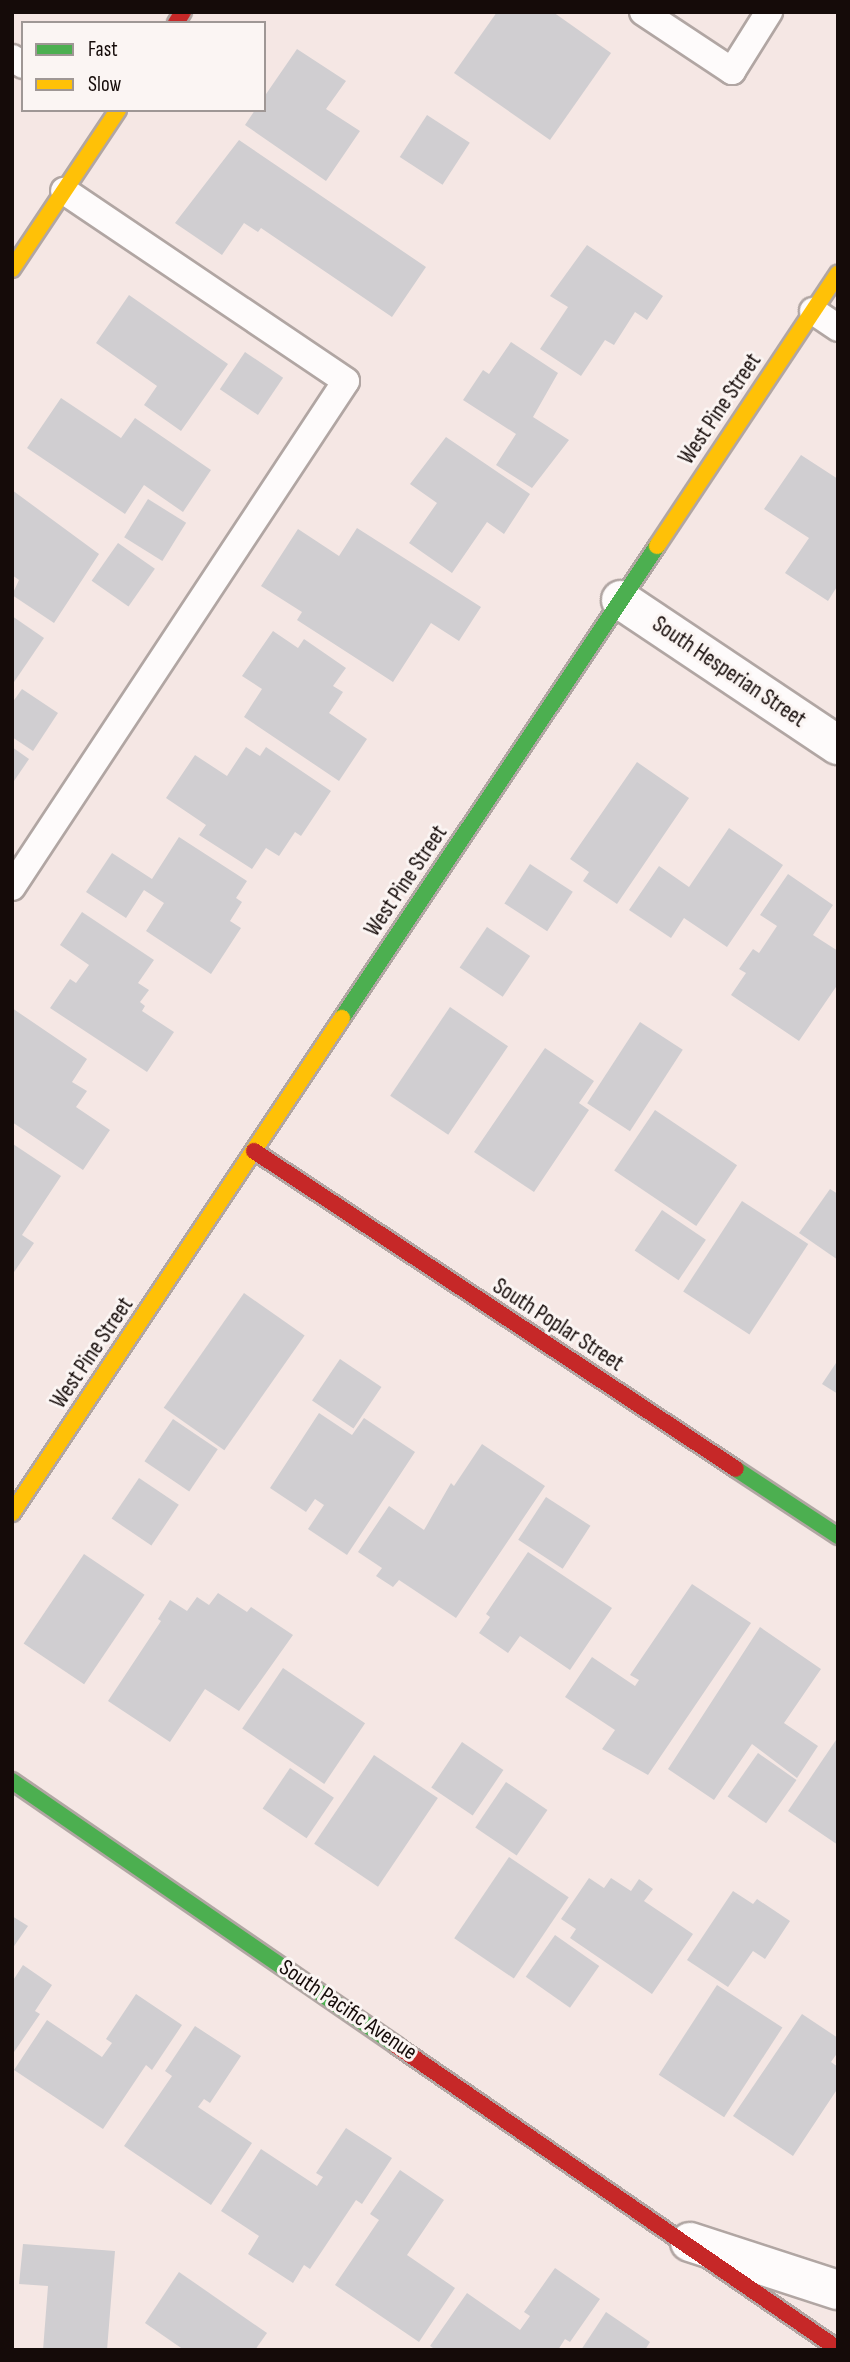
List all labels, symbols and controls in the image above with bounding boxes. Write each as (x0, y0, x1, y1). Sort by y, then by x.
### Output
legend (21, 21, 266, 112)
text: Fast (88, 37, 118, 62)
text: Slow (88, 72, 121, 97)
street label: West Pine Street (673, 348, 767, 470)
street label: South Hesperian Street (647, 610, 811, 734)
street label: West Pine Street (359, 820, 453, 942)
street label: South Poplar Street (487, 1273, 629, 1377)
street label: West Pine Street (45, 1292, 139, 1414)
street label: South Pacific Avenue (274, 1954, 422, 2066)

